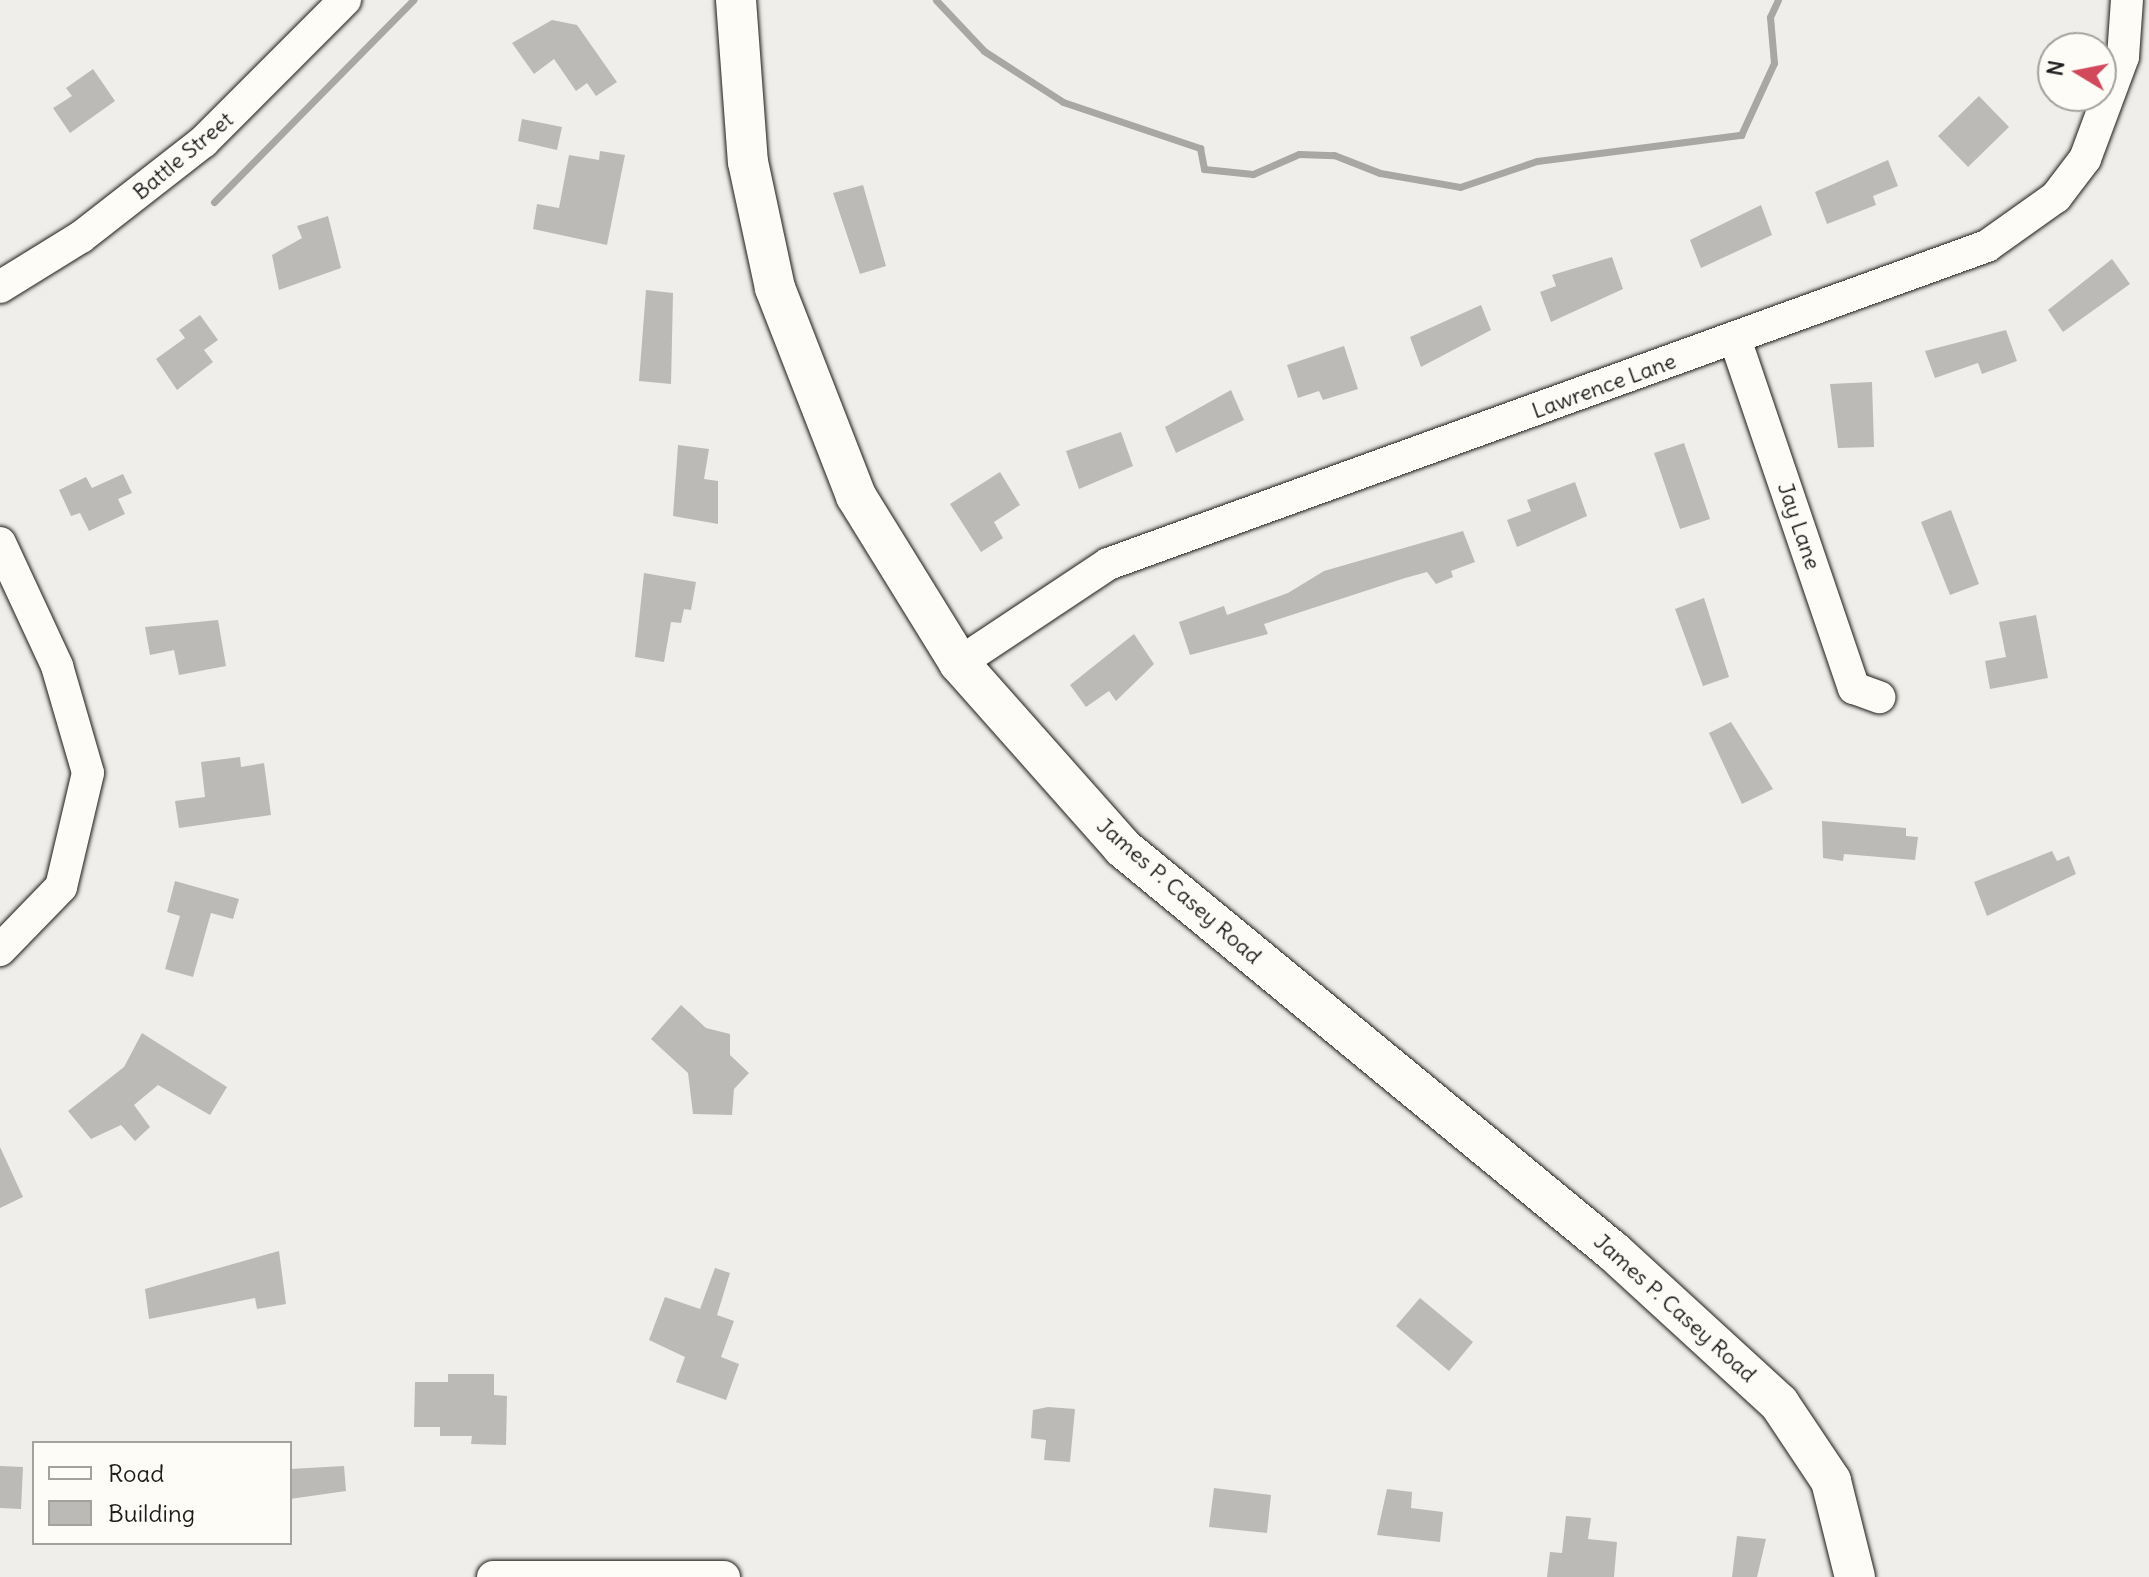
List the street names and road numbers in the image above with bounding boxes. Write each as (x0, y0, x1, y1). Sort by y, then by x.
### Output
street label: Battle Street (128, 107, 238, 205)
street label: Lawrence Lane (1528, 348, 1680, 424)
street label: Jay Lane (1772, 479, 1826, 573)
street label: James P. Casey Road (1091, 812, 1267, 970)
street label: James P. Casey Road (1588, 1228, 1762, 1388)

